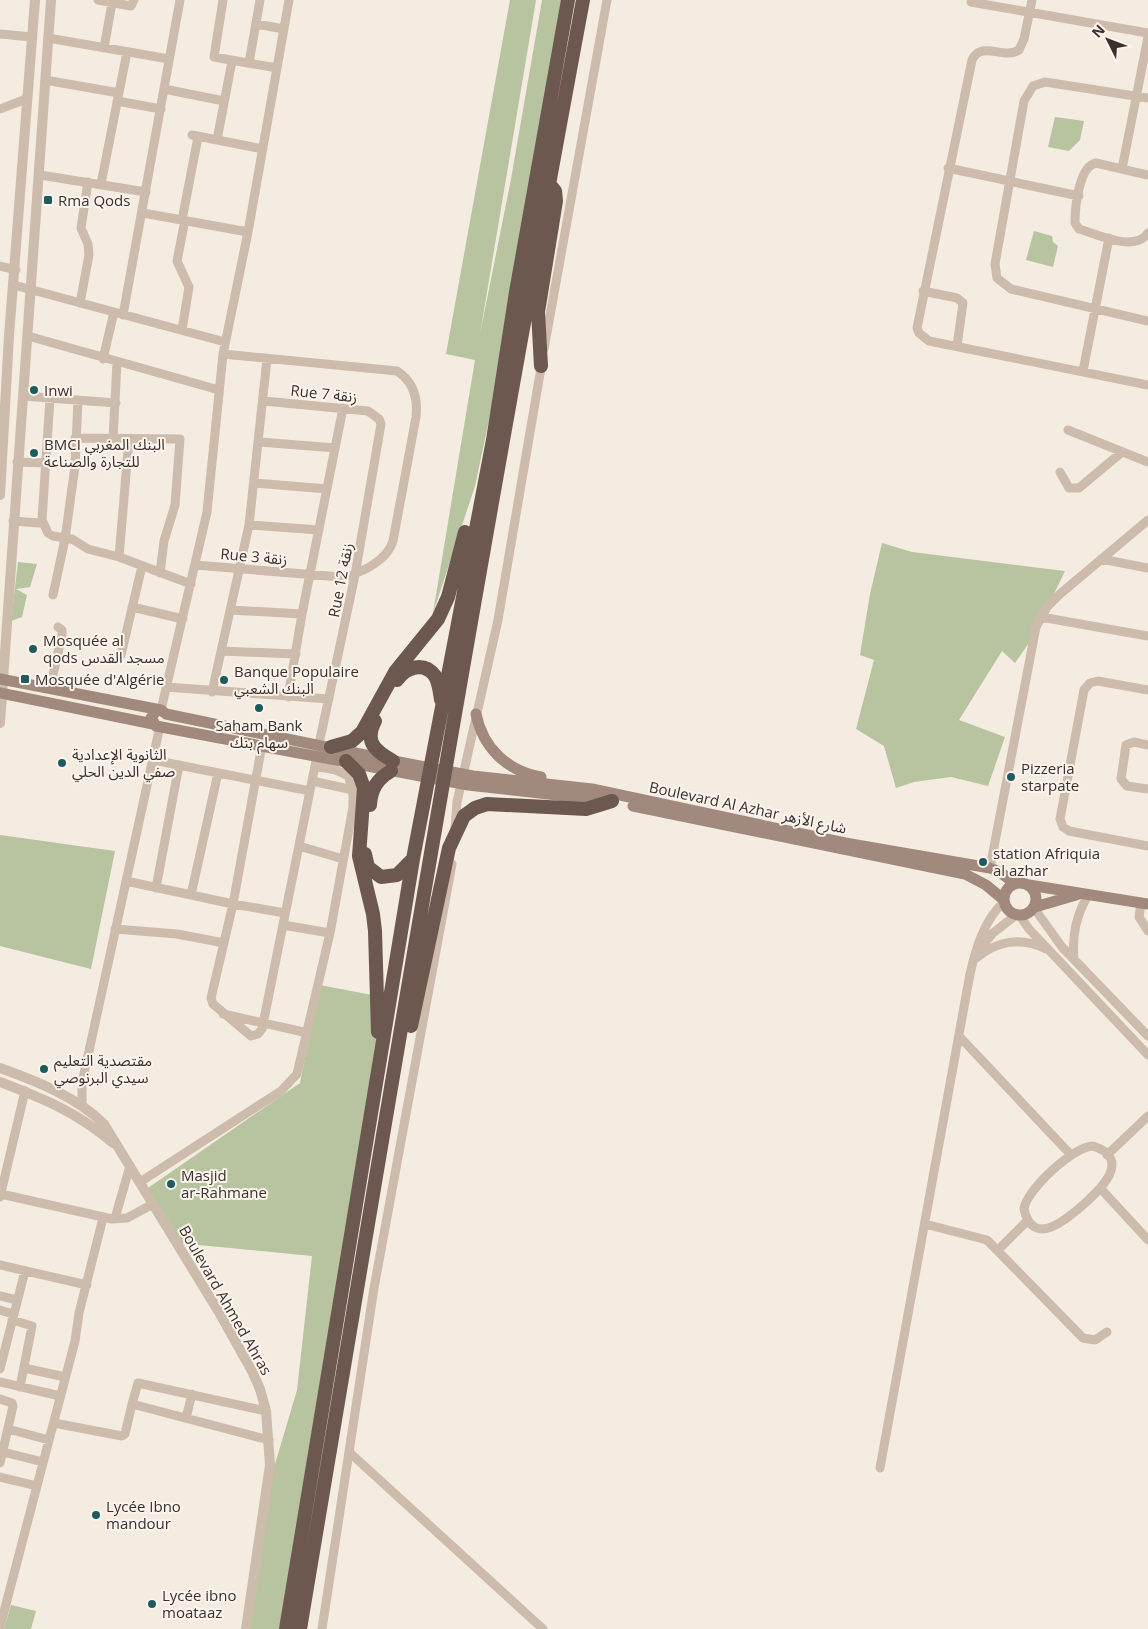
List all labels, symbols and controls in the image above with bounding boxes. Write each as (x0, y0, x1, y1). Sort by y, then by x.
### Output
north arrow (1083, 15, 1133, 65)
text: N (1087, 20, 1109, 42)
place label: Rma Qods (58, 190, 130, 210)
marker: Rma Qods (42, 194, 54, 206)
place label: Inwi (44, 380, 73, 400)
street label: Rue 7 زنقة (290, 380, 358, 406)
marker: Inwi (28, 384, 40, 396)
place label: BMCI البنك المغربي للتجارة والصناعة (44, 434, 165, 471)
marker: BMCI البنك المغربي للتجارة والصناعة (28, 447, 40, 459)
street label: Rue 12 زنقة (323, 541, 357, 619)
street label: Rue 3 زنقة (220, 543, 288, 569)
place label: Mosquée al qods مسجد القدس (43, 630, 165, 667)
marker: Mosquée al qods مسجد القدس (27, 643, 39, 655)
place label: Banque Populaire البنك الشعبي (234, 661, 359, 700)
place label: Mosquée d'Algérie (35, 669, 164, 689)
marker: Mosquée d'Algérie (19, 673, 31, 685)
marker: Banque Populaire البنك الشعبي (218, 674, 230, 686)
marker: Saham Bank سهام بنك (253, 702, 265, 714)
place label: Saham Bank سهام بنك (216, 715, 303, 754)
place label: الثانوية الإعدادية صفي الدين الحلي (72, 744, 175, 783)
marker: الثانوية الإعدادية صفي الدين الحلي (56, 757, 68, 769)
place label: Pizzeria starpate (1021, 758, 1079, 795)
marker: Pizzeria starpate (1005, 771, 1017, 783)
street label: Boulevard Al Azhar شارع الأزهر (647, 776, 849, 841)
place label: station Afriquia al azhar (993, 843, 1100, 880)
marker: station Afriquia al azhar (977, 856, 989, 868)
place label: مقتصدية التعليم سيدي البرنوصي (54, 1050, 152, 1089)
marker: مقتصدية التعليم سيدي البرنوصي (38, 1063, 50, 1075)
place label: Masjid ar-Rahmane (181, 1165, 267, 1202)
marker: Masjid ar-Rahmane (165, 1178, 177, 1190)
street label: Boulevard Ahmed Ahras (175, 1222, 277, 1378)
place label: Lycée Ibno mandour (106, 1496, 181, 1533)
marker: Lycée Ibno mandour (90, 1509, 102, 1521)
place label: Lycée ibno moataaz (162, 1585, 236, 1622)
marker: Lycée ibno moataaz (146, 1598, 158, 1610)

